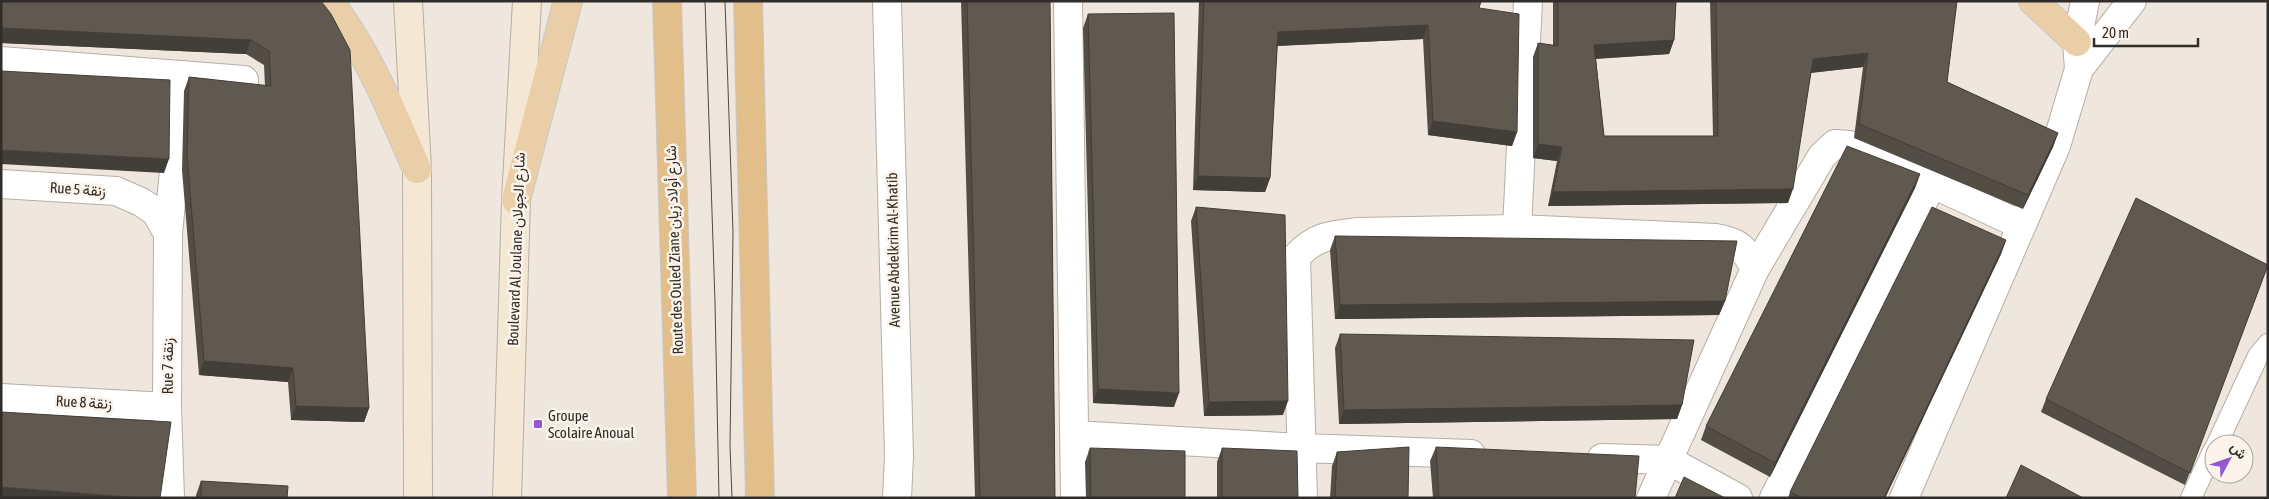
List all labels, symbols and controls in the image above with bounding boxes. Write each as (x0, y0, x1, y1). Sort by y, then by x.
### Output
scale bar (2094, 15, 2198, 47)
text: 20 m (2102, 24, 2129, 41)
street label: Route des Ouled Ziane شارع أولاد زيان (662, 145, 689, 355)
street label: Boulevard Al Joulane شارع الجولان (504, 152, 531, 346)
street label: Avenue Abdelkrim Al-Khatib (883, 172, 903, 328)
street label: Rue 5 زنقة (49, 179, 107, 200)
street label: Rue 7 زنقة (159, 338, 177, 394)
street label: Rue 8 زنقة (55, 392, 113, 413)
place label: Groupe Scolaire Anoual (548, 407, 634, 441)
marker: Groupe Scolaire Anoual (532, 418, 544, 430)
north arrow (2204, 434, 2254, 484)
text: ش (2226, 439, 2250, 463)

